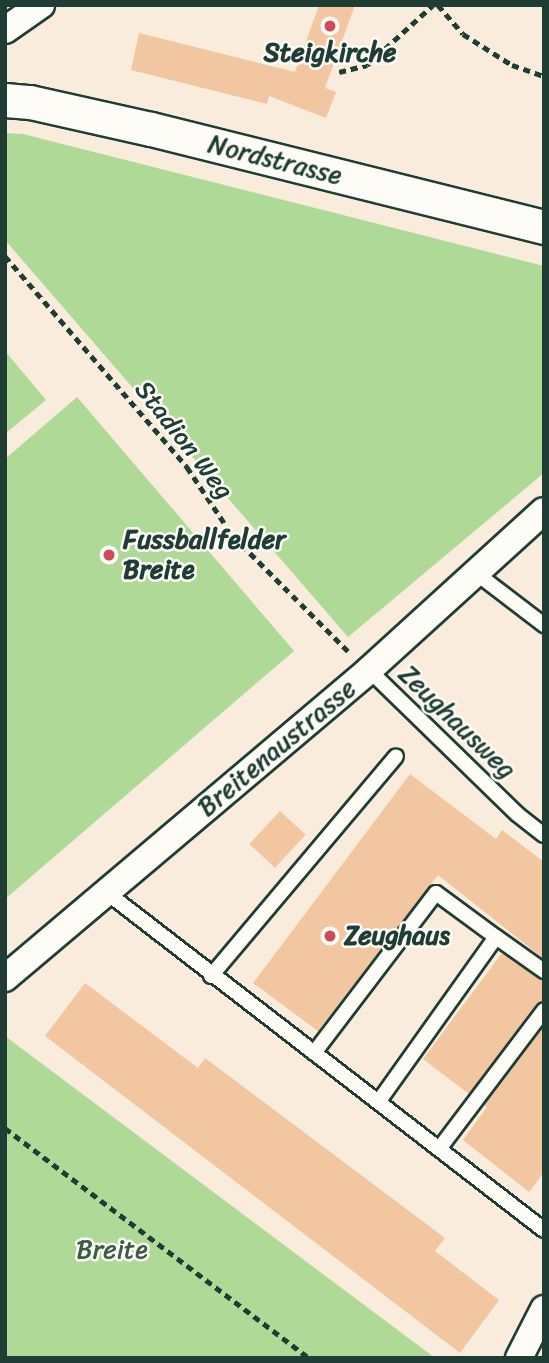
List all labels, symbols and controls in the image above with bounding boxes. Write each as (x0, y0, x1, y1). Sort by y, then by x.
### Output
marker: Steigkirche (322, 18, 338, 34)
place label: Steigkirche (264, 37, 396, 69)
street label: Nordstrasse (205, 128, 345, 192)
street label: Stadion Weg (128, 374, 240, 506)
place label: Fussballfelder Breite (123, 524, 286, 586)
marker: Fussballfelder Breite (101, 547, 117, 563)
street label: Zeughausweg (392, 659, 522, 785)
street label: Breitenaustrasse (192, 673, 362, 823)
place label: Zeughaus (344, 920, 450, 952)
marker: Zeughaus (322, 928, 338, 944)
park label: Breite (76, 1234, 148, 1266)

